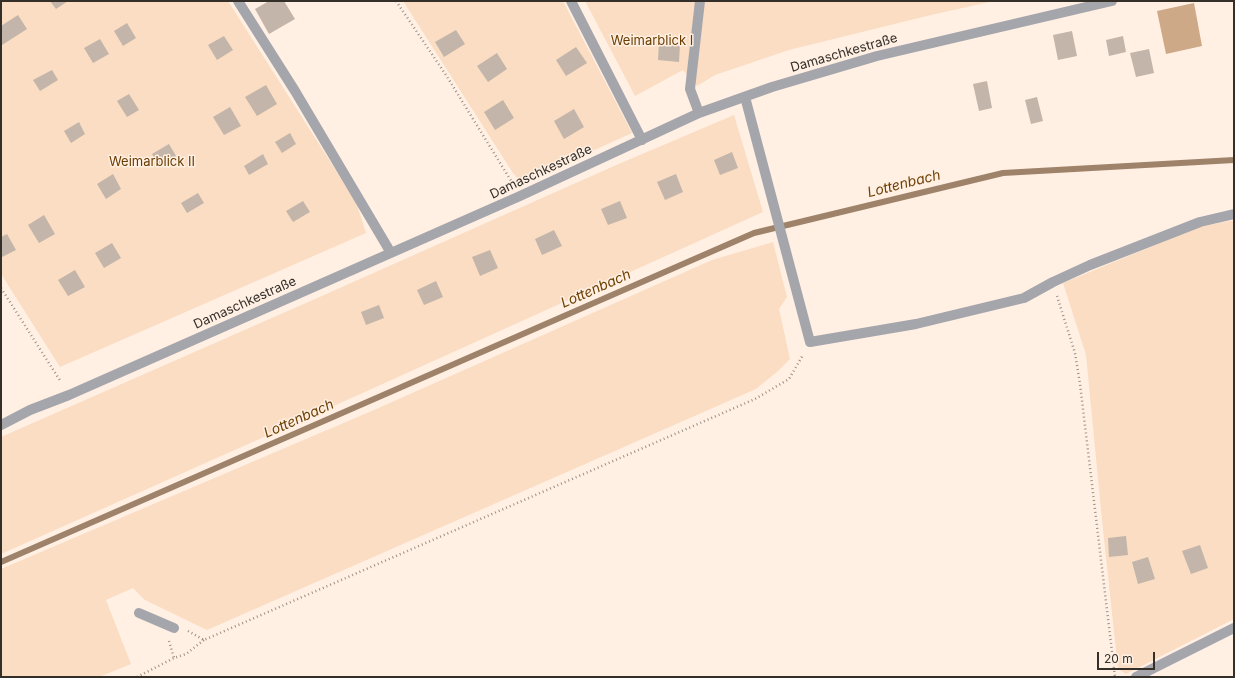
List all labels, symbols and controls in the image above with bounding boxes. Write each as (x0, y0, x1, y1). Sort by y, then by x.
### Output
street label: Damaschkestraße (789, 30, 899, 76)
park label: Weimarblick I (611, 33, 693, 49)
street label: Damaschkestraße (488, 142, 594, 202)
park label: Weimarblick II (109, 154, 195, 170)
water label: Lottenbach (866, 167, 942, 201)
water label: Lottenbach (558, 266, 634, 312)
street label: Damaschkestraße (191, 273, 299, 333)
water label: Lottenbach (261, 396, 337, 442)
scale bar (1099, 644, 1157, 670)
text: 20 m (1104, 651, 1133, 666)

